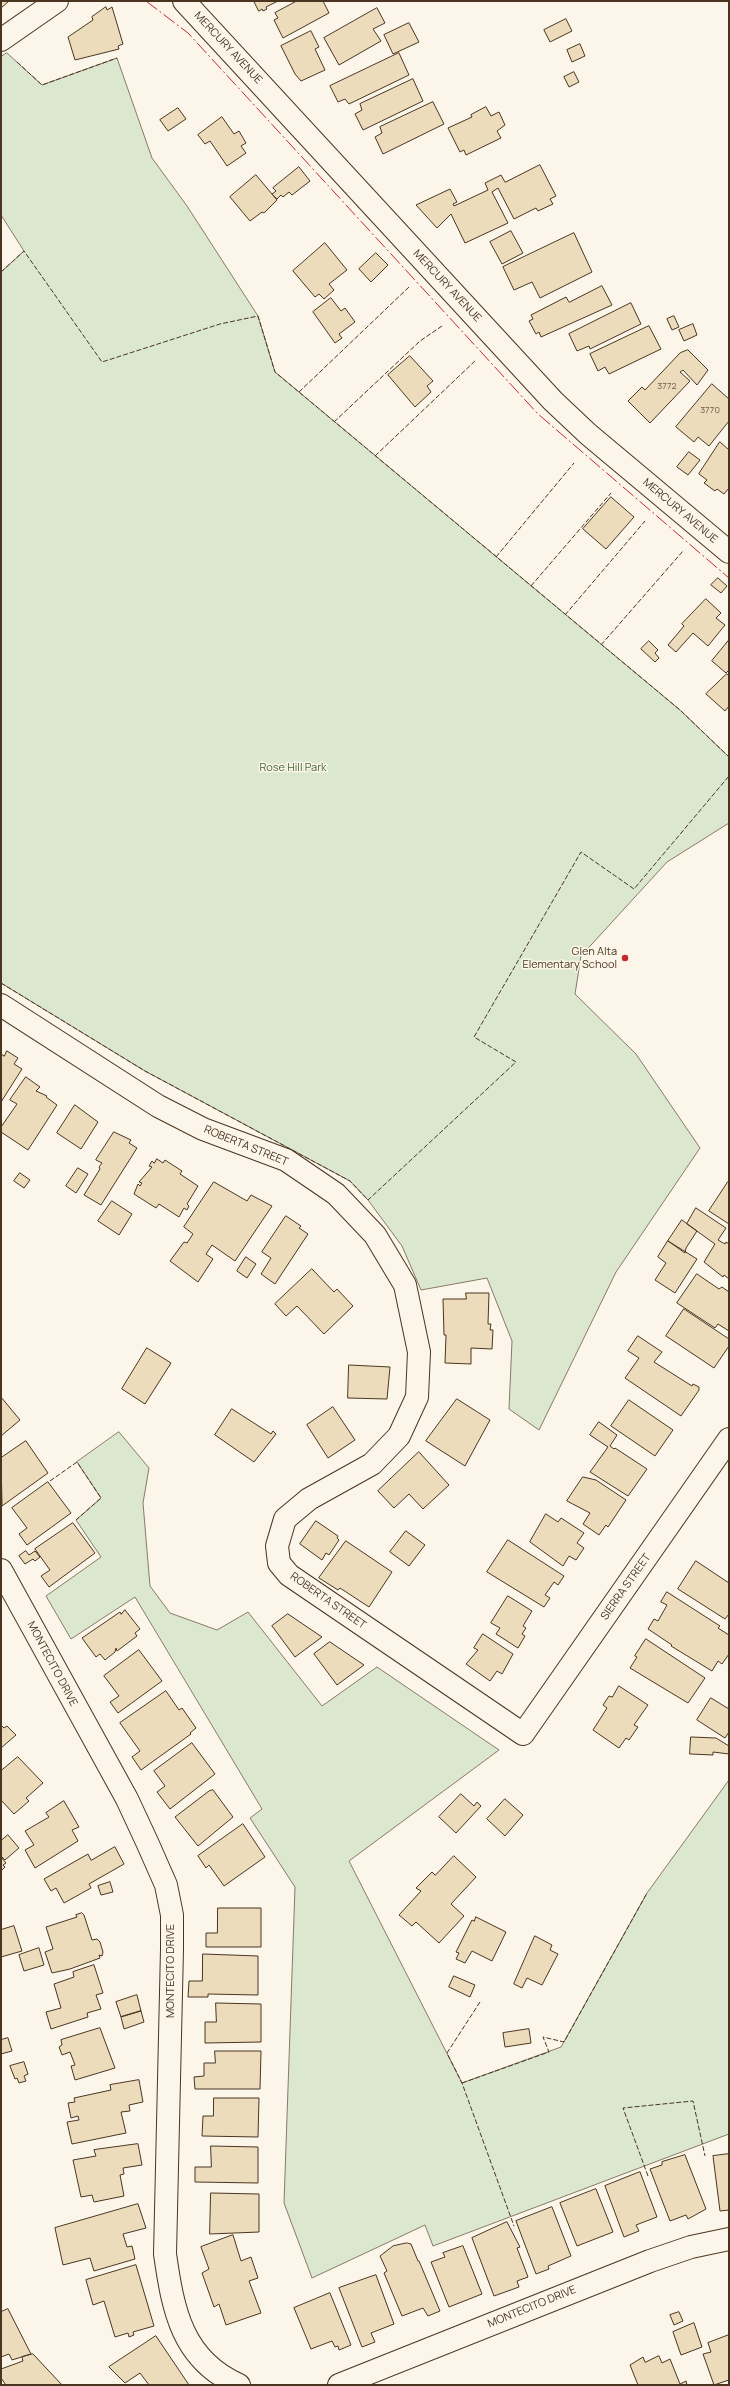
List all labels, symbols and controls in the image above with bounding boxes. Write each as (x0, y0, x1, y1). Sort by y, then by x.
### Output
street label: MERCURY AVENUE (191, 9, 265, 87)
street label: MERCURY AVENUE (410, 247, 484, 325)
house number: 3772 (657, 381, 677, 391)
house number: 3770 (700, 405, 720, 415)
street label: MERCURY AVENUE (640, 476, 720, 546)
park label: Rose Hill Park (259, 761, 327, 775)
place label: Glen Alta Elementary School (522, 945, 617, 971)
marker: Glen Alta Elementary School (620, 953, 630, 963)
street label: ROBERTA STREET (202, 1123, 290, 1169)
street label: SIERRA STREET (598, 1551, 654, 1623)
street label: ROBERTA STREET (287, 1570, 369, 1632)
street label: MONTECITO DRIVE (24, 1619, 80, 1709)
street label: MONTECITO DRIVE (164, 1924, 178, 2018)
street label: MONTECITO DRIVE (486, 2283, 578, 2331)

